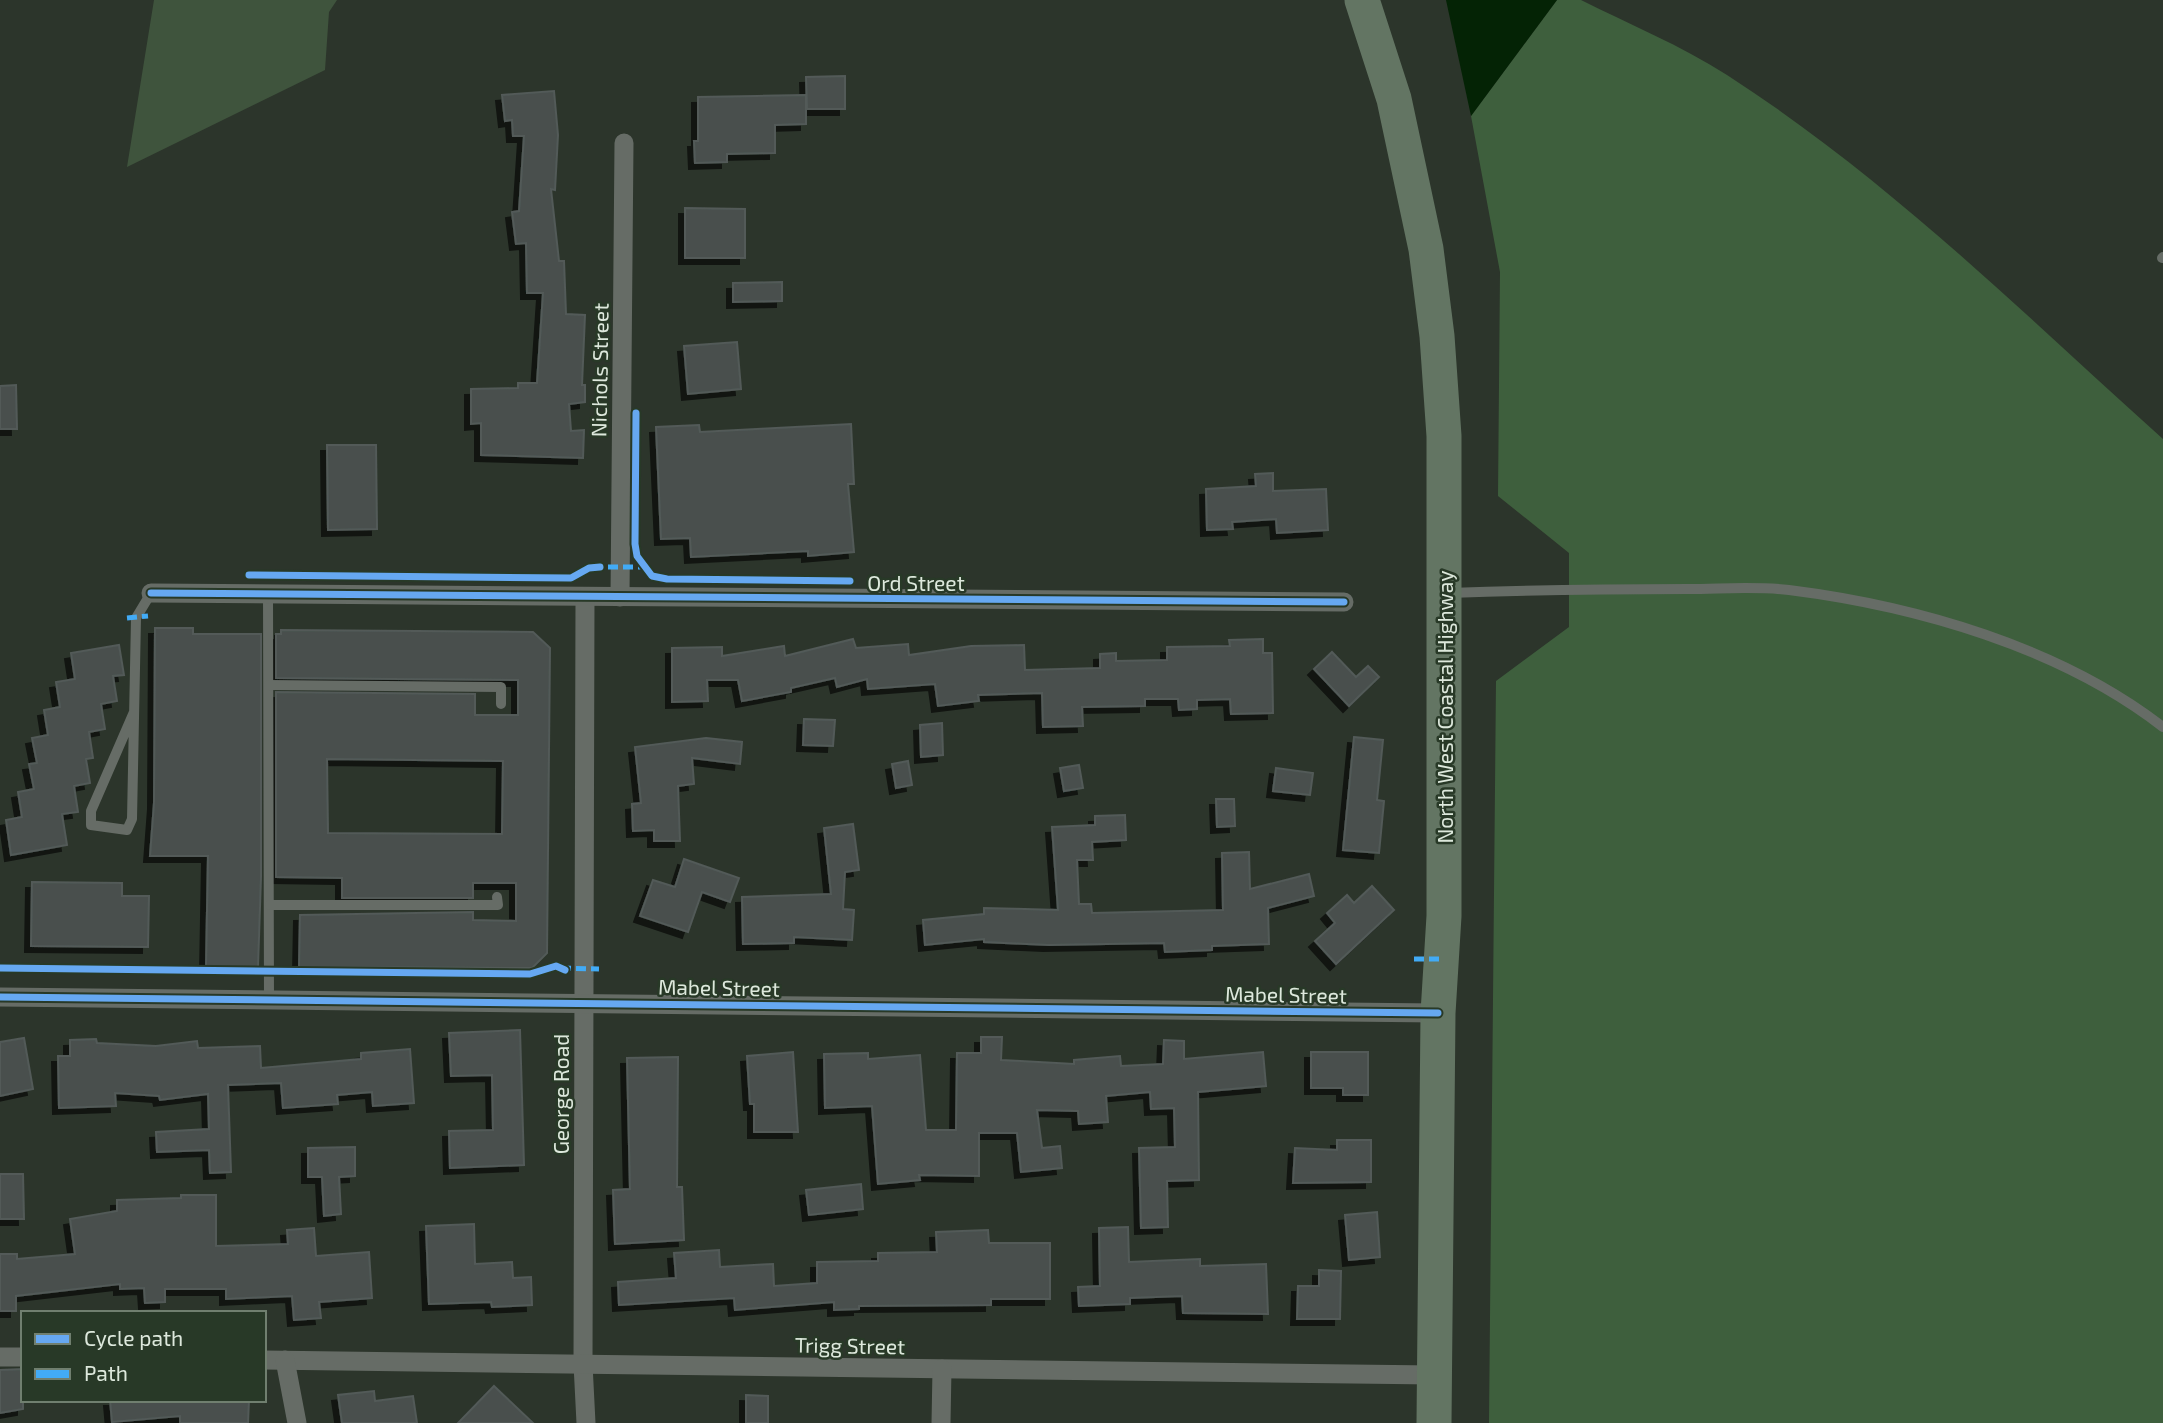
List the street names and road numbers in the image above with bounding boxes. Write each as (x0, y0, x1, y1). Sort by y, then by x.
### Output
street label: Nichols Street (585, 303, 613, 437)
street label: Ord Street (867, 570, 965, 595)
street label: North West Coastal Highway (1432, 571, 1457, 843)
street label: Mabel Street (658, 973, 780, 1001)
street label: Mabel Street (1225, 980, 1347, 1008)
street label: George Road (548, 1034, 573, 1154)
street label: Trigg Street (795, 1332, 905, 1358)

